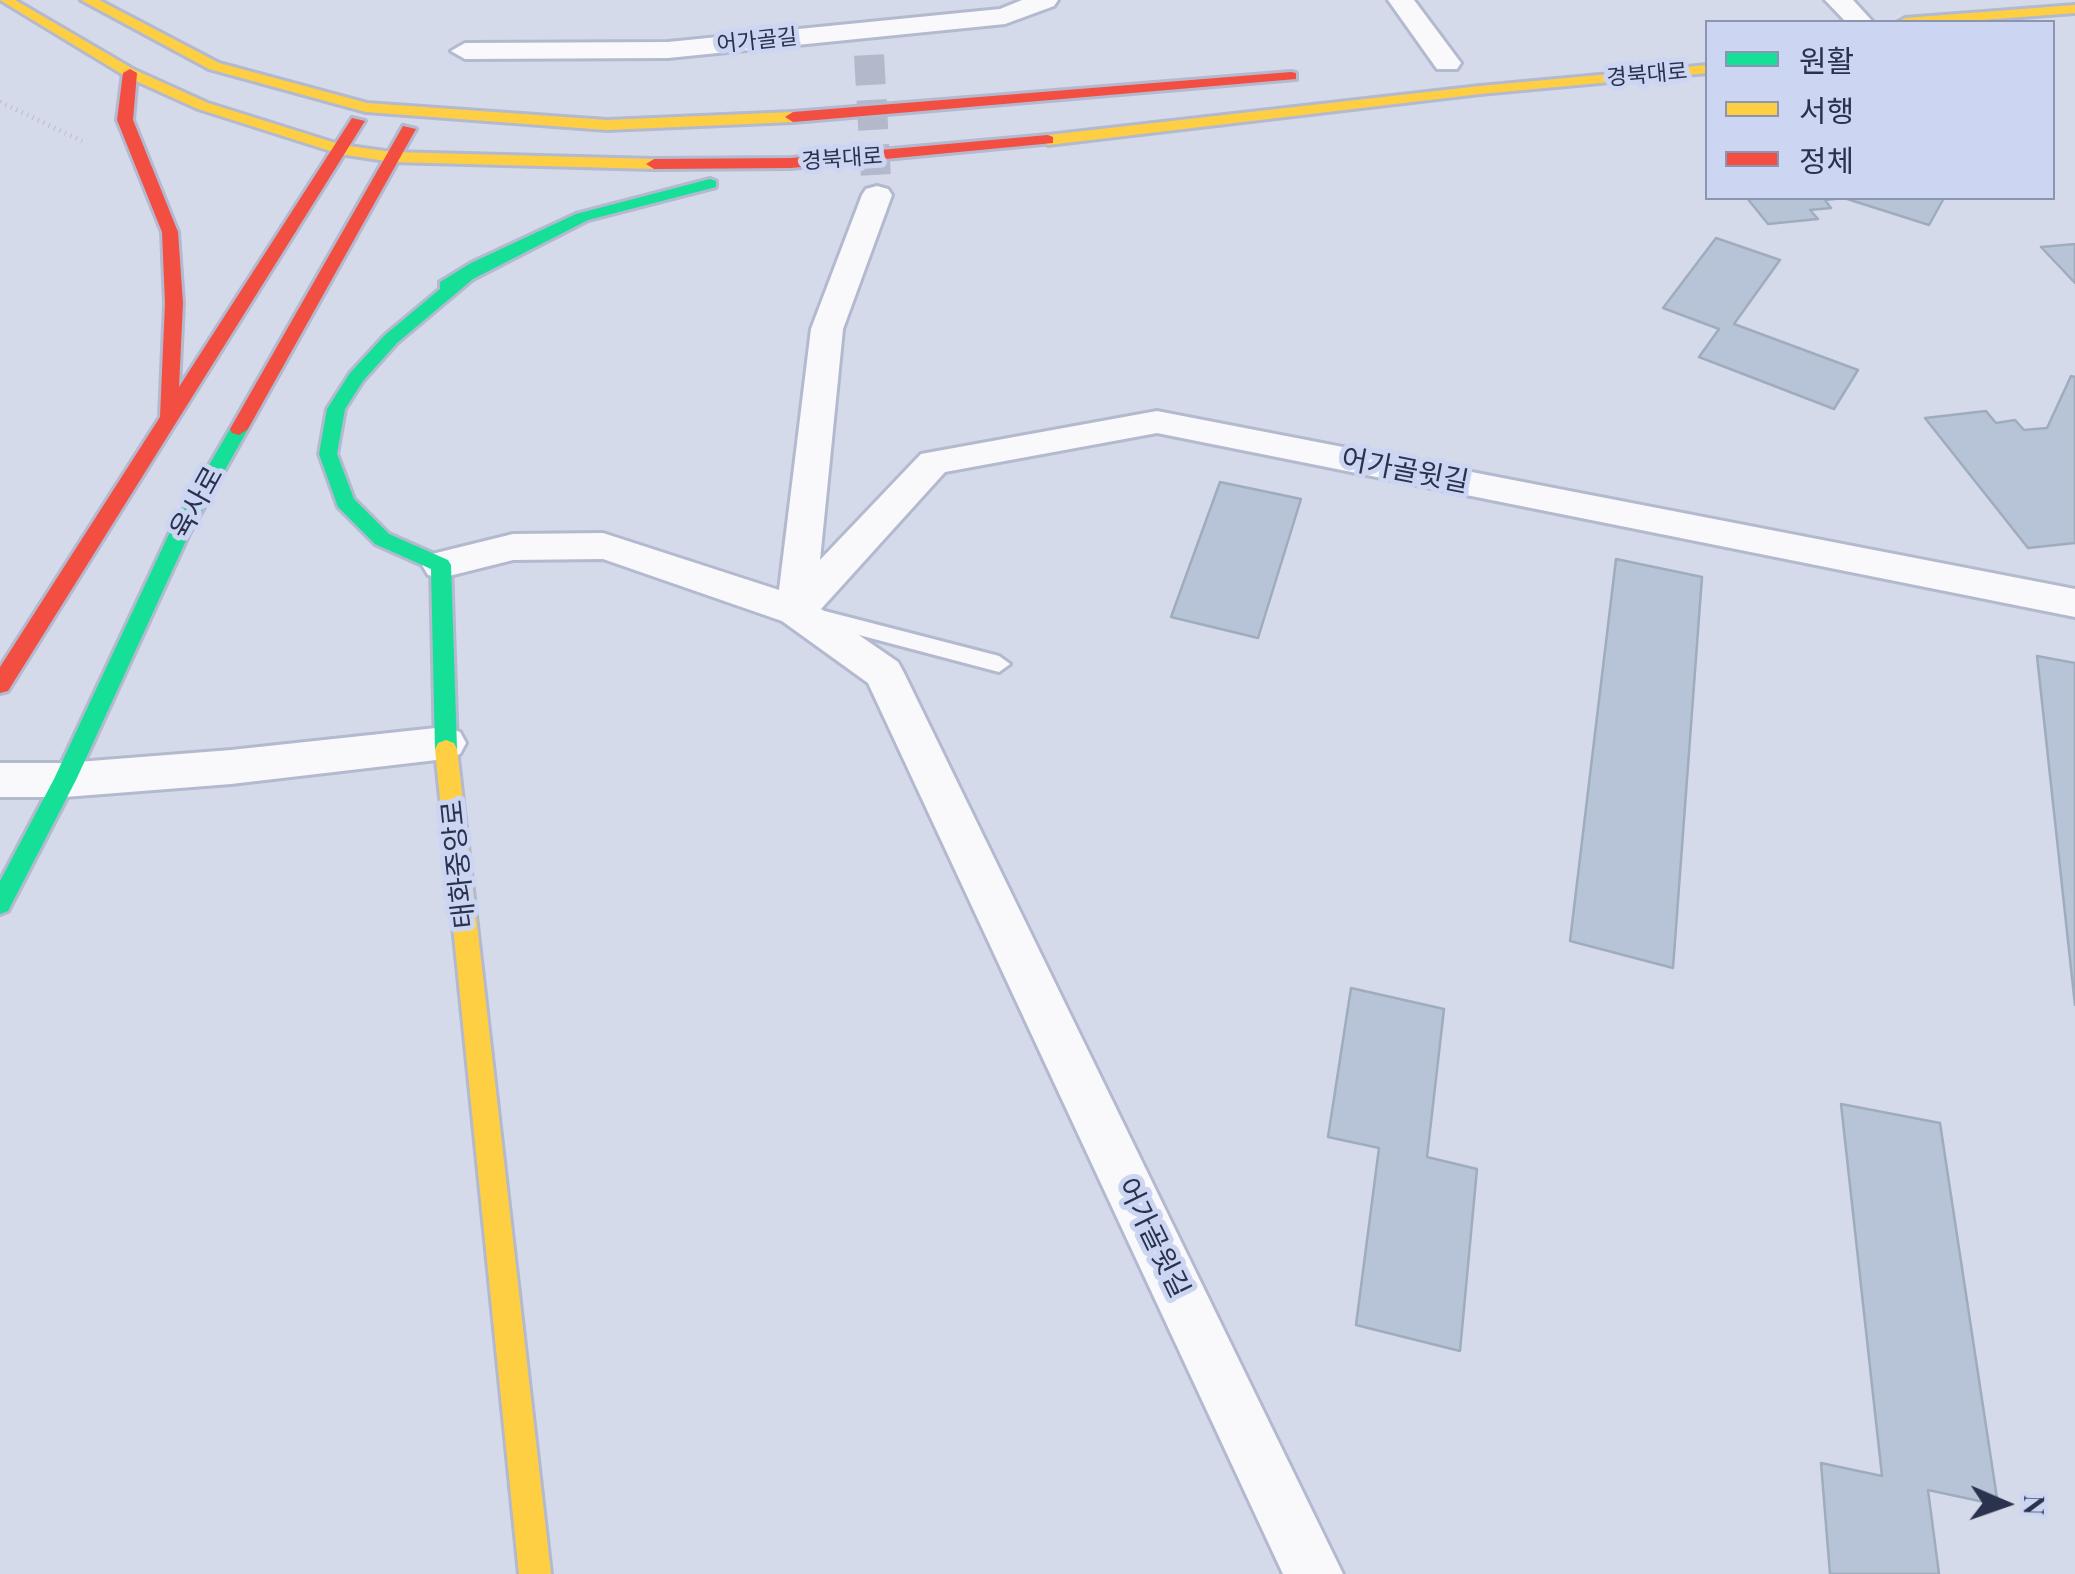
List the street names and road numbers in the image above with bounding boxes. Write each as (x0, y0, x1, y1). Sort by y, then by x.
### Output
street label: 어가골길 (715, 24, 799, 58)
street label: 경북대로 (1606, 58, 1688, 92)
street label: 경북대로 (801, 143, 883, 175)
street label: 어가골윗길 (1339, 442, 1471, 500)
street label: 육사로 (164, 461, 230, 545)
street label: 태화중앙로 (436, 798, 482, 930)
street label: 어가골윗길 (1110, 1173, 1196, 1303)

